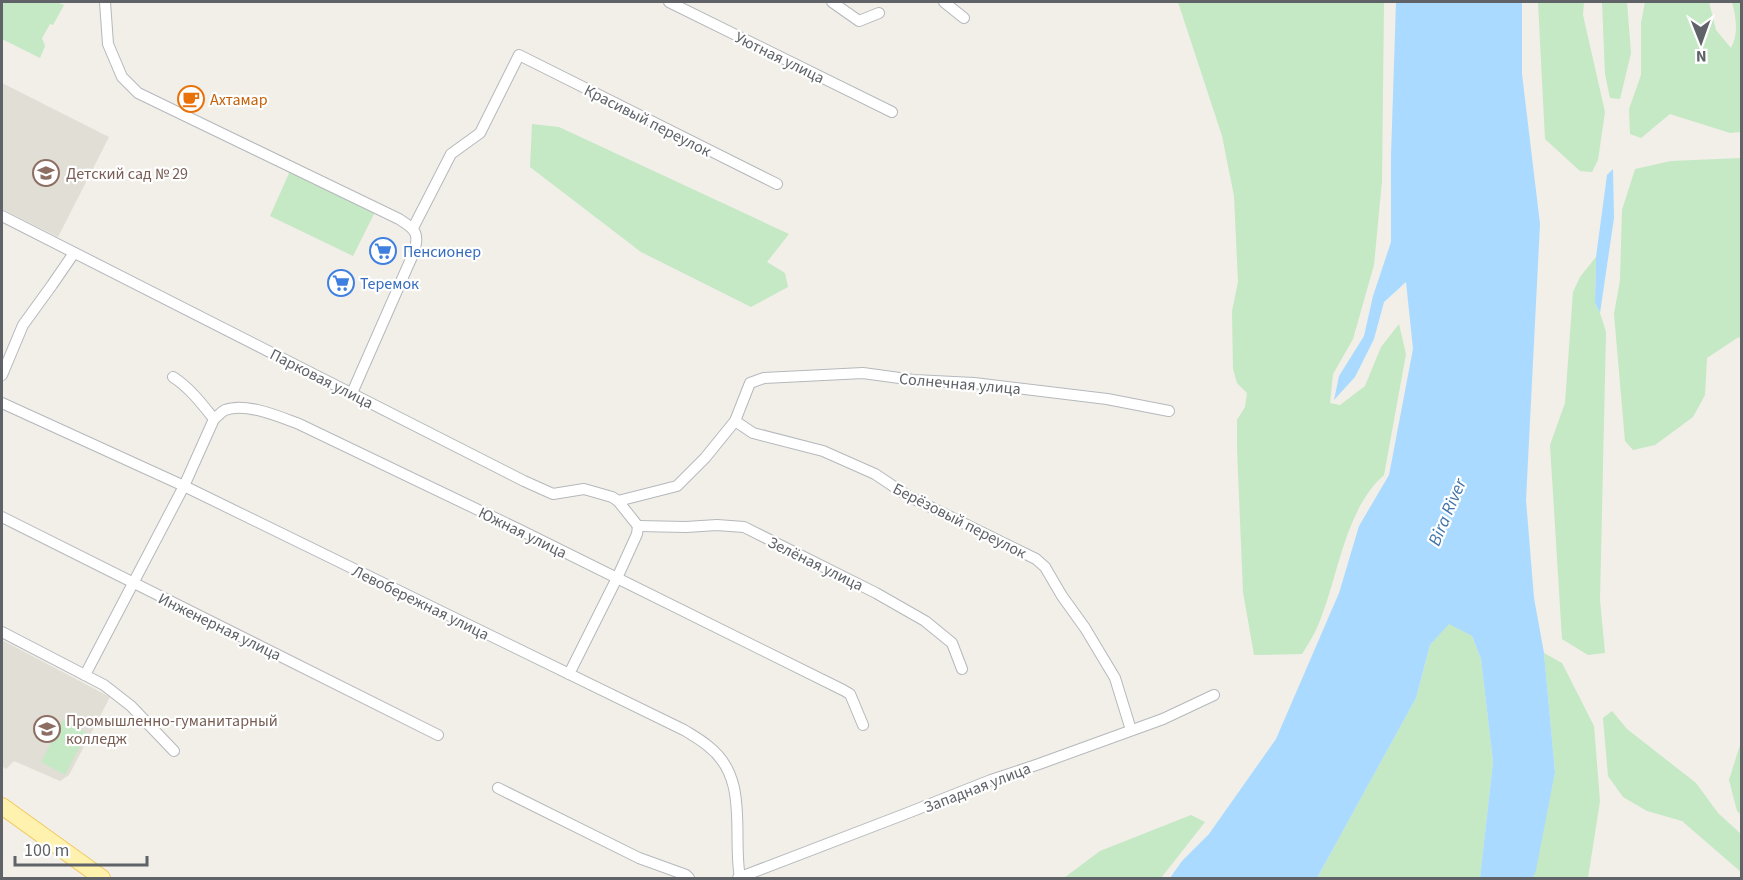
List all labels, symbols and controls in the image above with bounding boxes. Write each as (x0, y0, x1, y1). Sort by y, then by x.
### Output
north arrow (1671, 12, 1731, 72)
street label: Уютная улица (731, 27, 828, 89)
text: N (1696, 45, 1707, 67)
street label: Красивый переулок (580, 79, 715, 162)
cafe icon: Ахтамар (176, 84, 206, 114)
place label: Ахтамар (210, 89, 268, 111)
school or university icon: Детский сад № 29 (31, 158, 61, 188)
place label: Детский сад № 29 (66, 163, 188, 185)
supermarket icon: Пенсионер (368, 236, 398, 266)
place label: Пенсионер (403, 241, 481, 263)
supermarket icon: Теремок (326, 268, 356, 298)
place label: Теремок (360, 273, 419, 295)
street label: Парковая улица (266, 343, 377, 414)
street label: Солнечная улица (898, 368, 1022, 400)
water label: Bira River (1422, 474, 1473, 550)
street label: Берёзовый переулок (889, 478, 1030, 564)
street label: Южная улица (475, 502, 570, 564)
street label: Зелёная улица (764, 531, 867, 596)
street label: Левобережная улица (348, 560, 493, 646)
street label: Инженерная улица (154, 588, 285, 666)
place label: Промышленно-гуманитарный колледж (66, 710, 278, 750)
school or university icon: Промышленно-гуманитарный колледж (32, 714, 62, 744)
street label: Западная улица (921, 757, 1034, 818)
scale bar (15, 829, 147, 867)
text: 100 m (24, 838, 69, 863)

